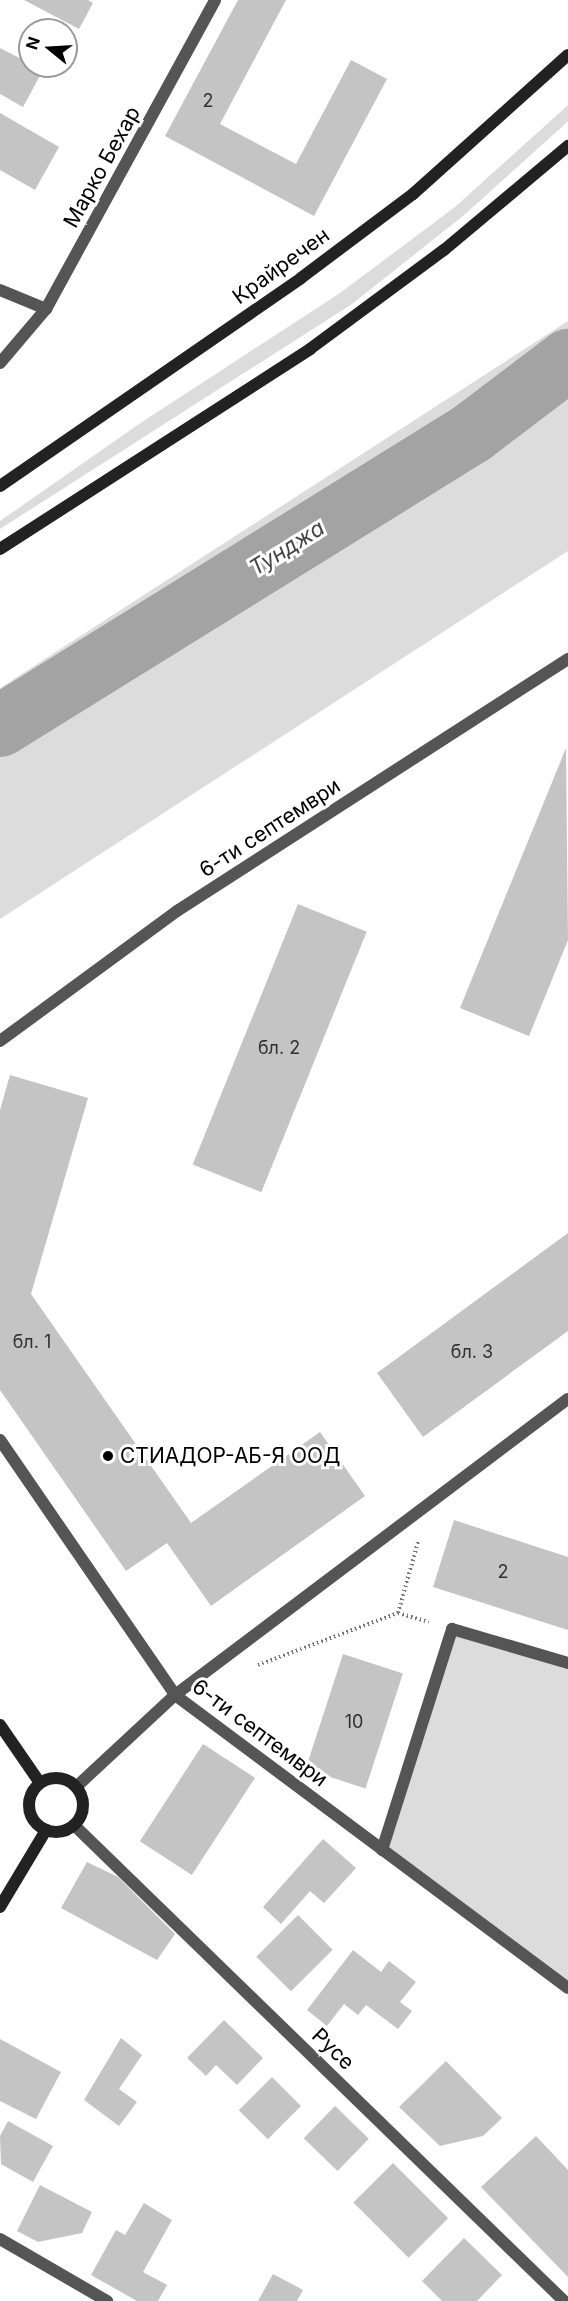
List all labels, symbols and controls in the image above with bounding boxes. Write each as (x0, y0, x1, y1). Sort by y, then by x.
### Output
north arrow (18, 18, 78, 78)
text: N (21, 34, 44, 52)
house number: 2 (203, 90, 213, 112)
street label: Марко Бехар (58, 102, 146, 232)
street label: Крайречен (228, 222, 334, 310)
water label: Тунджа (245, 515, 329, 581)
street label: 6-ти септември (195, 773, 345, 883)
house number: бл. 2 (258, 1037, 300, 1059)
house number: бл. 1 (13, 1331, 51, 1353)
house number: бл. 3 (451, 1341, 493, 1363)
place label: СТИАДОР-АБ-Я ООД (120, 1443, 340, 1469)
marker: СТИАДОР-АБ-Я ООД (101, 1449, 115, 1463)
house number: 2 (498, 1561, 508, 1583)
street label: 6-ти септември (187, 1674, 333, 1792)
house number: 10 (345, 1711, 363, 1733)
street label: Русе (307, 2023, 359, 2075)

